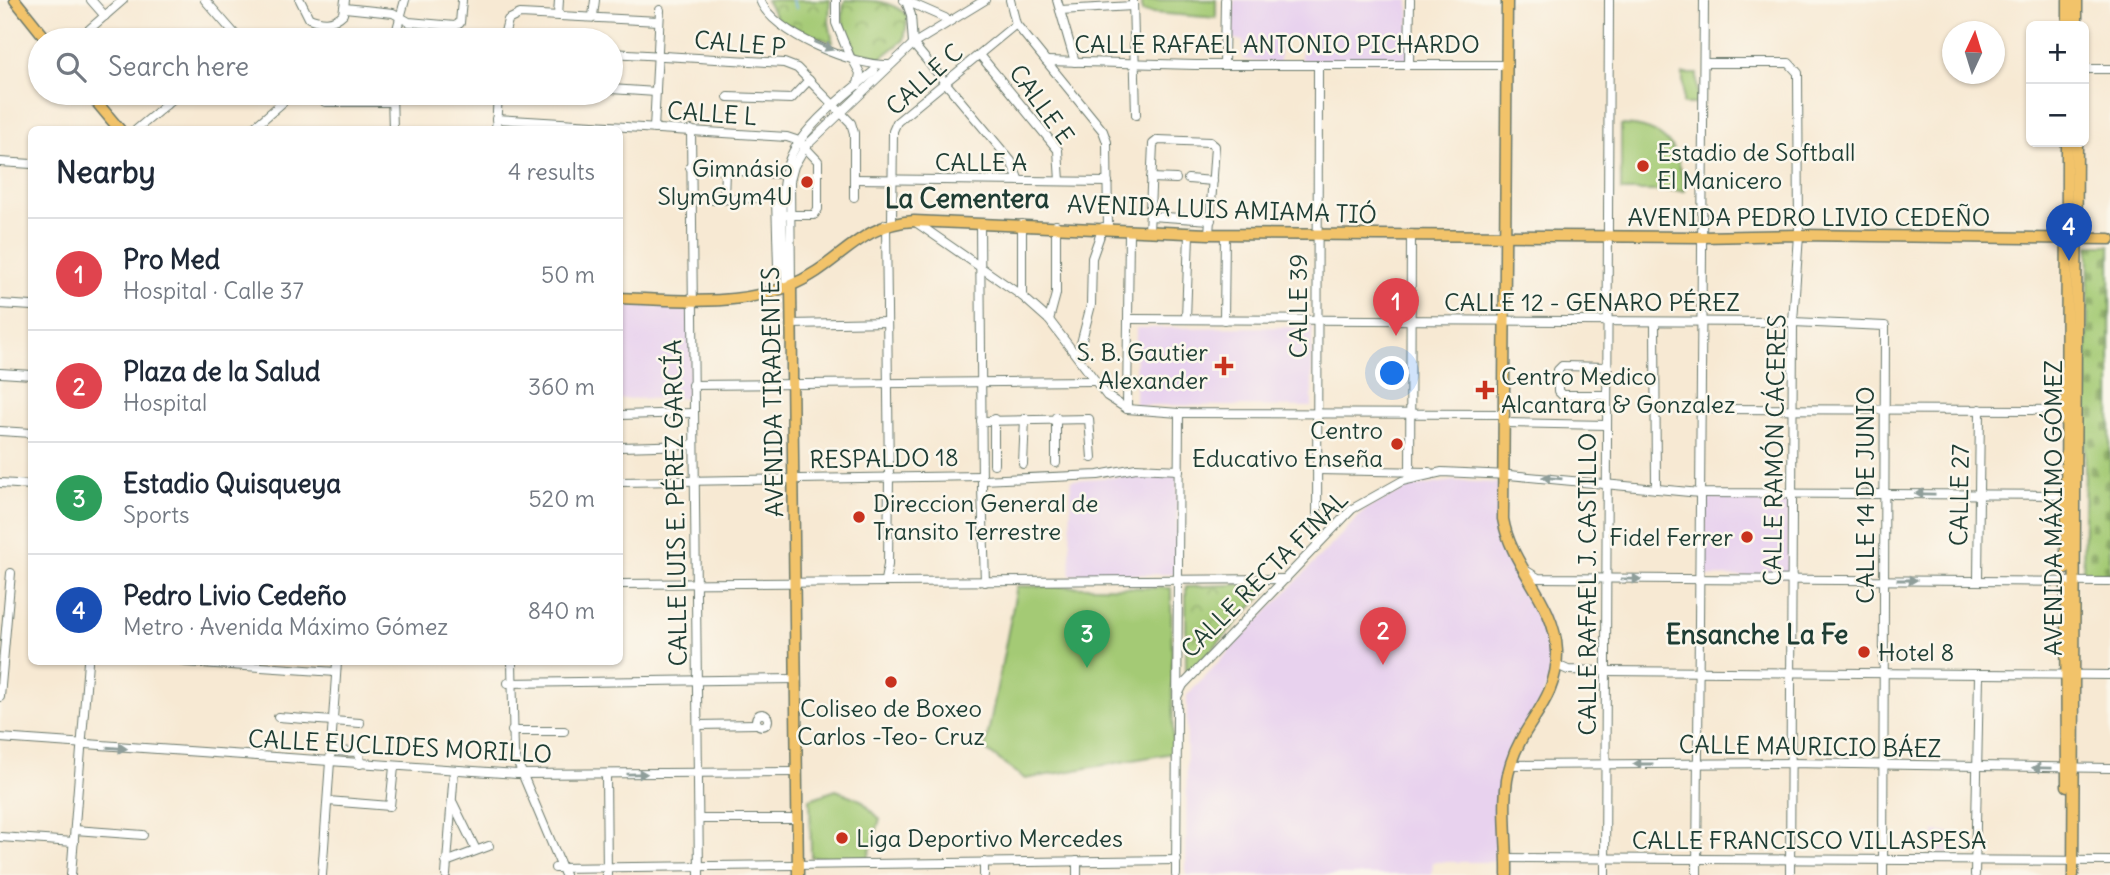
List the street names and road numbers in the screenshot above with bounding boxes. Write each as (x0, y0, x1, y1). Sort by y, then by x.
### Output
street label: CALLE P (693, 24, 787, 62)
street label: CALLE RAFAEL ANTONIO PICHARDO (1074, 29, 1480, 59)
street label: CALLE C (879, 37, 969, 121)
street label: CALLE E (1003, 58, 1081, 150)
street label: CALLE L (666, 95, 758, 131)
street label: CALLE A (935, 147, 1027, 177)
street label: AVENIDA LUIS AMIAMA TIÓ (1067, 189, 1377, 229)
street label: AVENIDA PEDRO LIVIO CEDEÑO (1628, 202, 1990, 232)
street label: CALLE 39 (1283, 254, 1313, 358)
street label: AVENIDA TIRADENTES (755, 267, 789, 517)
street label: CALLE 12 - GENARO PÉREZ (1444, 287, 1740, 317)
street label: CALLE RAMÓN CÁCERES (1757, 314, 1791, 586)
street label: CALLE LUIS E. PÉREZ GARCÍA (657, 339, 693, 667)
street label: AVENIDA MÁXIMO GÓMEZ (2038, 360, 2068, 656)
street label: CALLE 14 DE JUNIO (1850, 386, 1880, 604)
street label: CALLE RAFAEL J. CASTILLO (1572, 433, 1602, 735)
street label: RESPALDO 18 (809, 442, 959, 474)
street label: CALLE 27 (1943, 443, 1975, 546)
street label: CALLE RECTA FINAL (1174, 484, 1354, 664)
street label: CALLE EUCLIDES MORILLO (247, 723, 553, 769)
street label: CALLE MAURICIO BÁEZ (1678, 729, 1942, 763)
street label: CALLE FRANCISCO VILLASPESA (1632, 825, 1986, 855)

